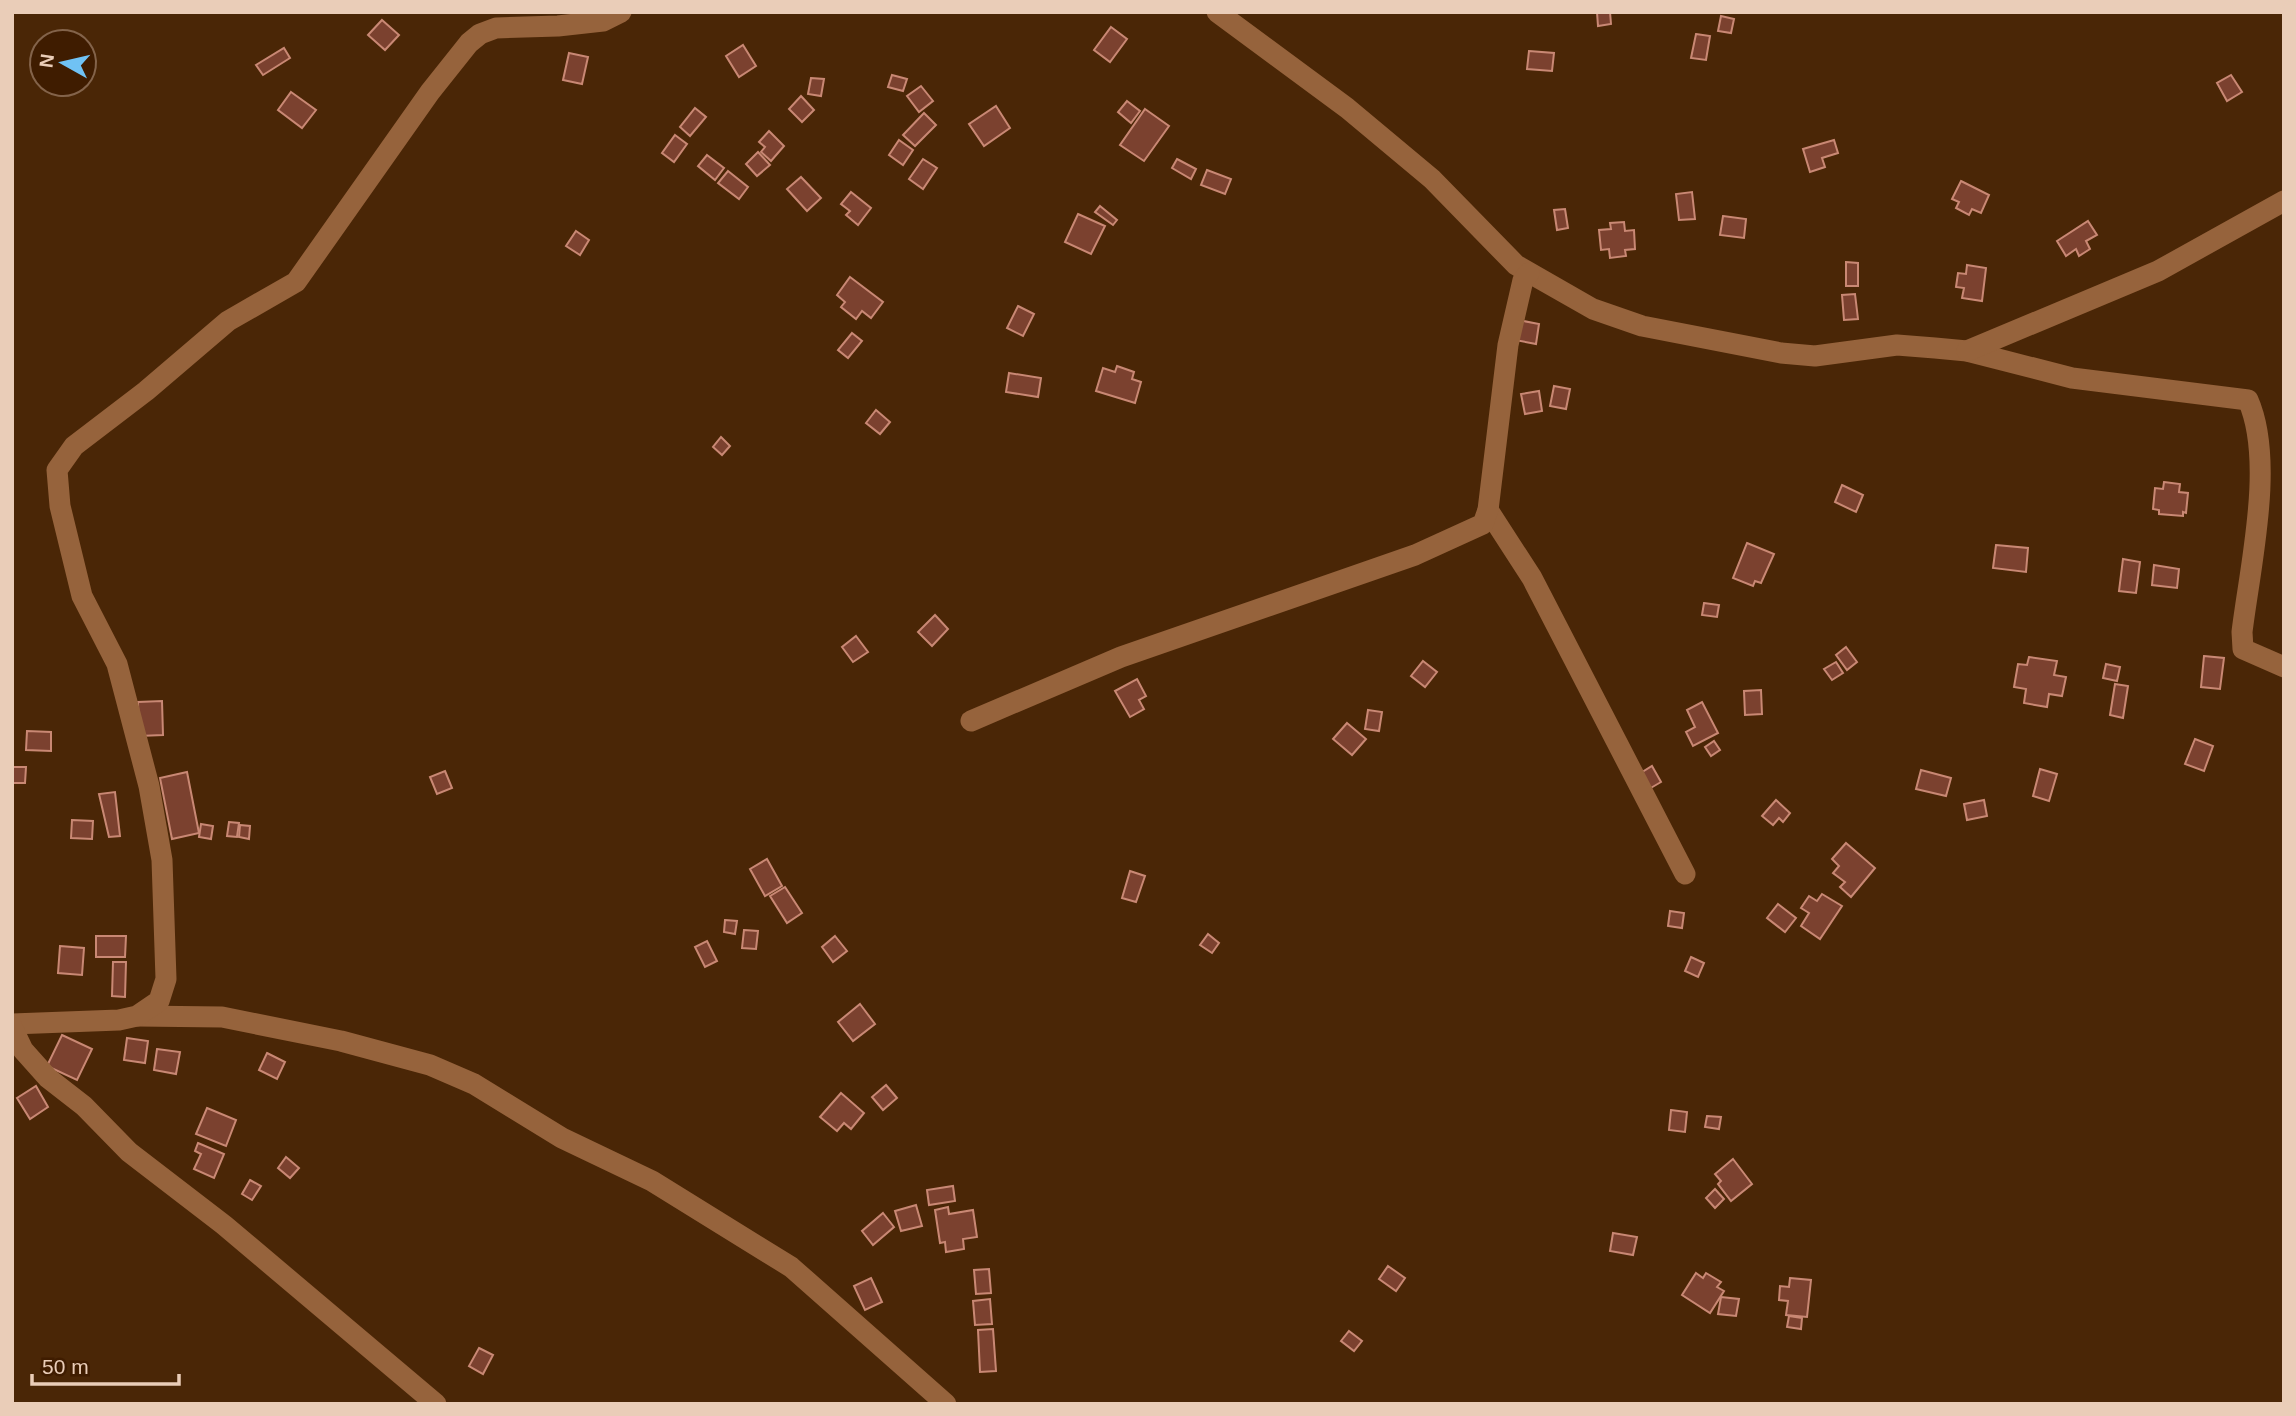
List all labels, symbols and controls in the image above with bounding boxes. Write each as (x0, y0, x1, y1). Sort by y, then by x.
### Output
north arrow (28, 28, 98, 98)
text: N (35, 52, 58, 69)
scale bar (32, 1342, 178, 1386)
text: 50 m (42, 1355, 89, 1378)

